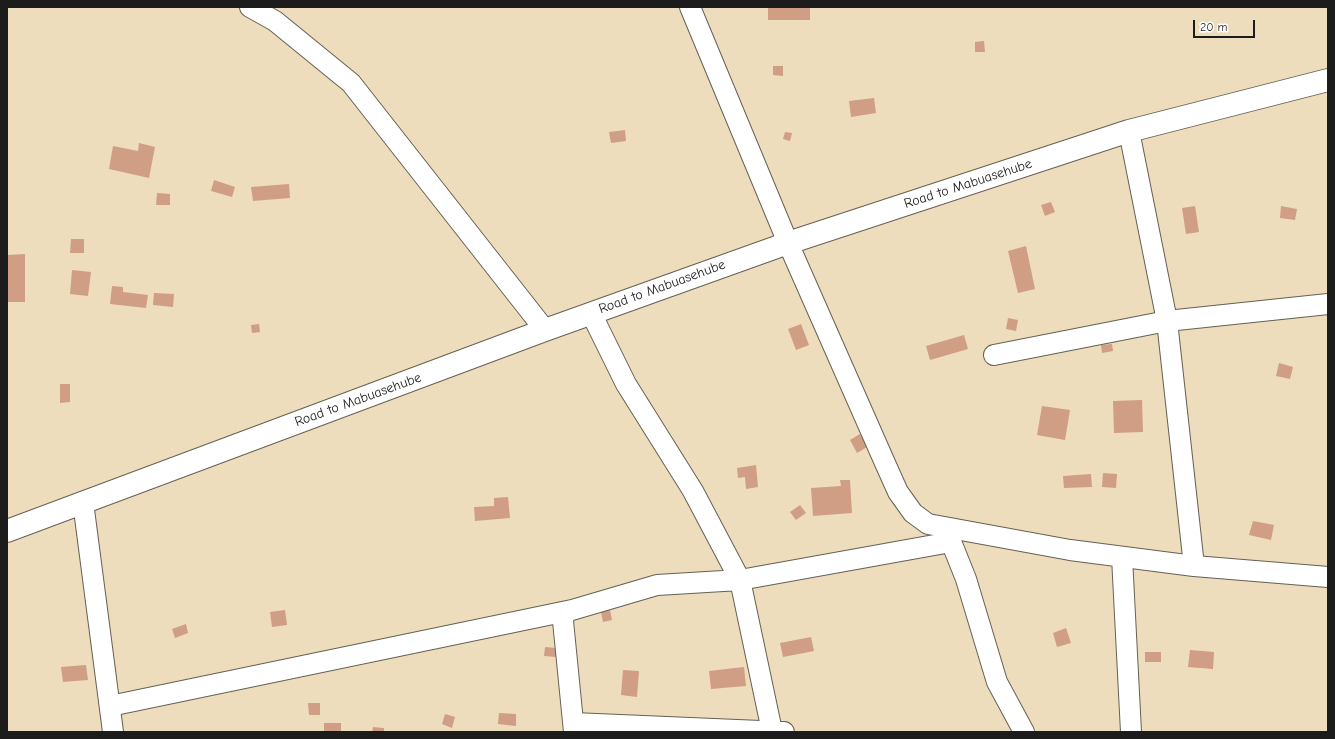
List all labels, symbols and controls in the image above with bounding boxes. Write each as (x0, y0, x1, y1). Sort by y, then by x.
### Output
scale bar (1195, 12, 1257, 38)
text: 20 m (1200, 20, 1228, 34)
street label: Road to Mabuasehube (902, 155, 1034, 213)
street label: Road to Mabuasehube (596, 256, 728, 318)
street label: Road to Mabuasehube (292, 369, 424, 431)

